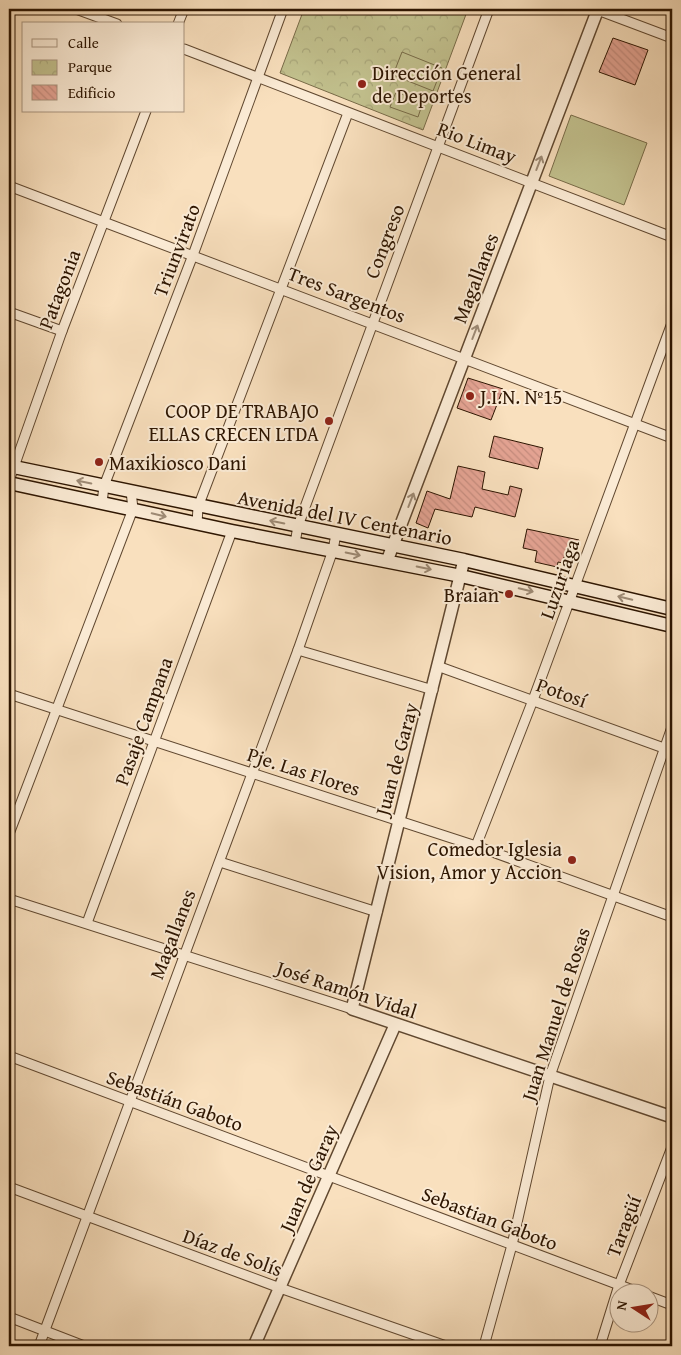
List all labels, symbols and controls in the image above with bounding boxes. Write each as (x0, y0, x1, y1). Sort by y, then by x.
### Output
legend (22, 22, 185, 112)
text: Calle (68, 32, 99, 53)
text: Parque (68, 56, 112, 77)
place label: Dirección General de Deportes (372, 58, 522, 110)
marker: Dirección General de Deportes (356, 78, 368, 90)
text: Edificio (68, 82, 116, 103)
street label: Rio Limay (433, 114, 521, 170)
one-way arrow (535, 156, 544, 171)
street label: Triunvirato (145, 199, 207, 301)
street label: Congreso (357, 200, 411, 282)
street label: Magallanes (445, 229, 505, 327)
street label: Patagonia (31, 244, 88, 333)
street label: Tres Sargentos (284, 258, 410, 330)
one-way arrow (471, 324, 480, 340)
place label: J.I.N. Nº15 (477, 382, 562, 411)
marker: J.I.N. Nº15 (464, 390, 476, 402)
place label: COOP DE TRABAJO ELLAS CRECEN LTDA (149, 396, 319, 448)
marker: COOP DE TRABAJO ELLAS CRECEN LTDA (323, 415, 335, 427)
place label: Maxikiosco Dani (109, 448, 247, 477)
marker: Maxikiosco Dani (93, 456, 105, 468)
one-way arrow (76, 476, 92, 486)
street label: Avenida del IV Centenario (235, 482, 455, 552)
one-way arrow (407, 493, 416, 508)
one-way arrow (151, 511, 167, 520)
one-way arrow (269, 517, 285, 526)
street label: Luzuriaga (532, 535, 586, 623)
one-way arrow (344, 550, 360, 559)
one-way arrow (416, 564, 432, 573)
place label: Braian (444, 580, 499, 609)
one-way arrow (517, 586, 533, 595)
marker: Braian (503, 588, 515, 600)
one-way arrow (617, 593, 633, 602)
street label: Pasaje Campana (106, 652, 180, 789)
street label: Potosí (533, 670, 592, 715)
street label: Juan de Garay (366, 699, 425, 821)
street label: Pje. Las Flores (244, 739, 364, 803)
place label: Comedor Iglesia Vision, Amor y Accion (376, 834, 563, 886)
marker: Comedor Iglesia Vision, Amor y Accion (566, 854, 578, 866)
street label: Magallanes (142, 885, 202, 983)
street label: Juan Manuel de Rosas (512, 923, 597, 1107)
street label: José Ramón Vidal (270, 952, 421, 1025)
street label: Sebastián Gaboto (103, 1062, 247, 1138)
street label: Juan de Garay (270, 1119, 345, 1239)
street label: Sebastian Gaboto (418, 1179, 562, 1257)
street label: Taragüí (598, 1191, 648, 1261)
street label: Díaz de Solís (179, 1221, 287, 1283)
north arrow (608, 1282, 658, 1332)
text: N (611, 1298, 632, 1312)

